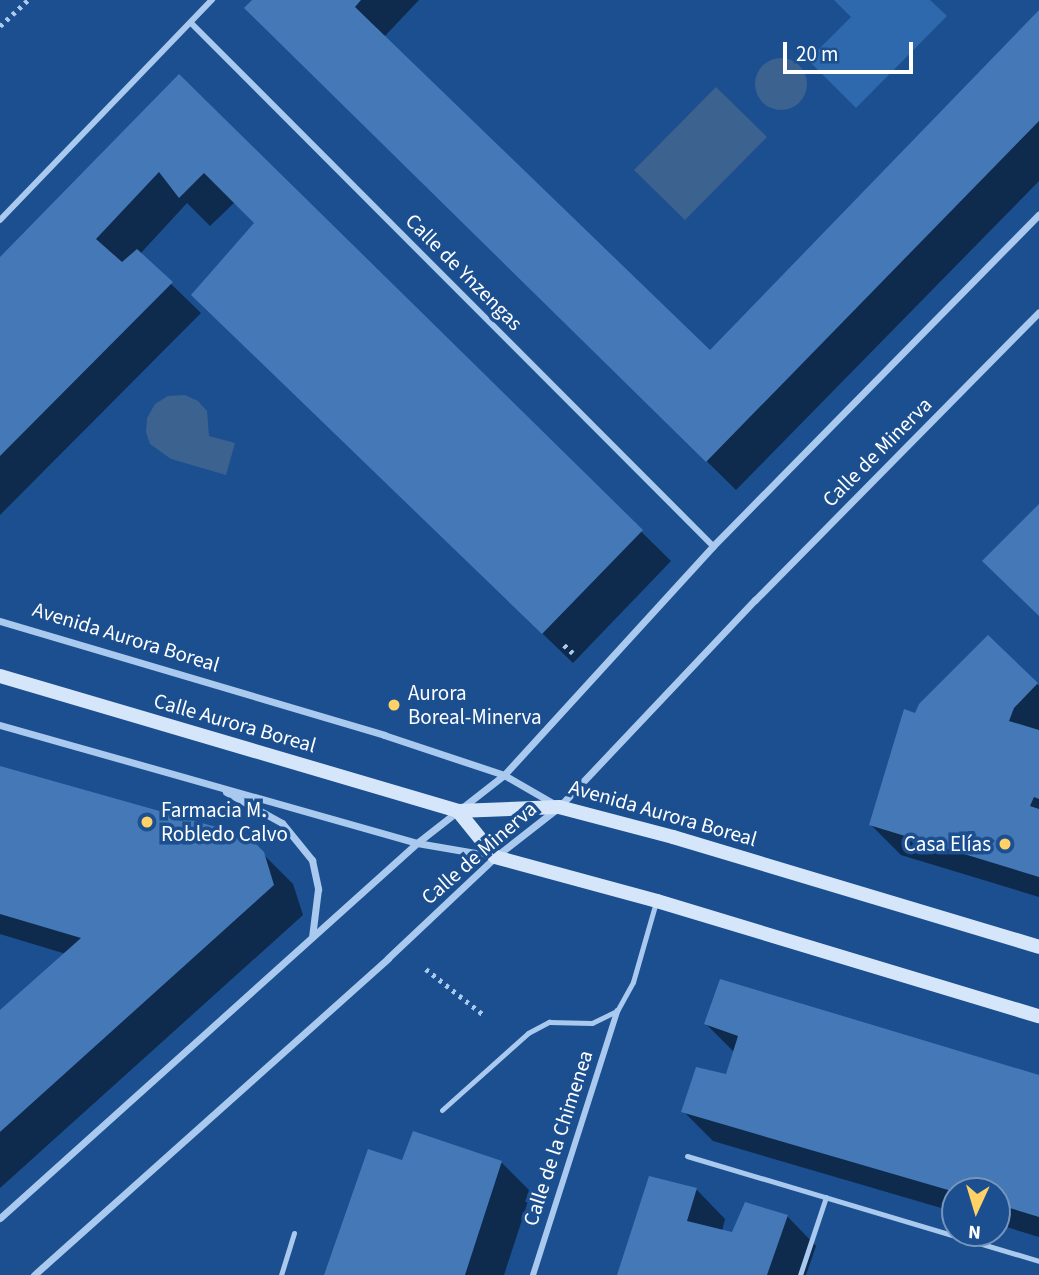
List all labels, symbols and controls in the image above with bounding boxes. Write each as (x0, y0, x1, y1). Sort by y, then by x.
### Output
scale bar (787, 28, 916, 72)
text: 20 m (796, 39, 838, 69)
street label: Calle de Ynzengas (400, 208, 528, 336)
street label: Calle de Minerva (817, 392, 937, 512)
street label: Avenida Aurora Boreal (30, 597, 222, 677)
place label: Aurora Boreal-Minerva (408, 680, 542, 730)
street label: Calle Aurora Boreal (151, 688, 319, 758)
marker: Aurora Boreal-Minerva (386, 697, 402, 713)
street label: Avenida Aurora Boreal (566, 774, 760, 852)
street label: Calle de Minerva (416, 796, 542, 910)
place label: Farmacia M. Robledo Calvo (161, 797, 288, 847)
marker: Farmacia M. Robledo Calvo (139, 814, 155, 830)
place label: Casa Elías (904, 831, 991, 857)
marker: Casa Elías (997, 836, 1013, 852)
street label: Calle de la Chimenea (518, 1047, 598, 1229)
north arrow (941, 1177, 1011, 1247)
text: N (967, 1218, 982, 1245)

